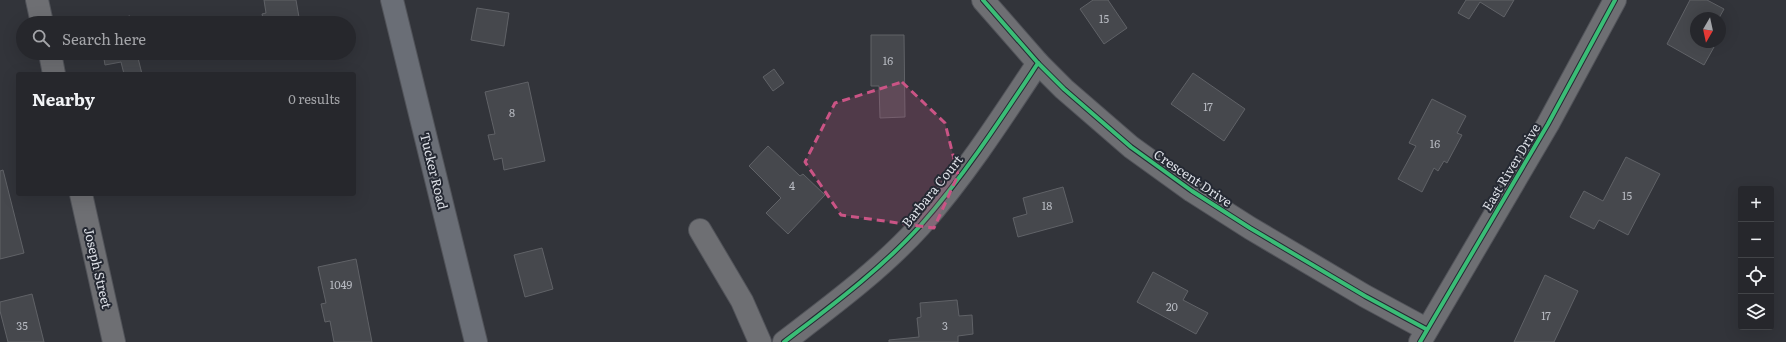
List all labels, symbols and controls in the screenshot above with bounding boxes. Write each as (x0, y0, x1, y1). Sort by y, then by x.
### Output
house number: 15 (1099, 10, 1109, 26)
north arrow (1690, 12, 1726, 48)
search box (16, 16, 356, 60)
icon: search (30, 27, 52, 49)
text: Search here (62, 27, 146, 50)
house number: 16 (883, 52, 893, 68)
text: Nearby (32, 86, 95, 111)
text: 0 results (288, 89, 340, 108)
house number: 17 (1203, 98, 1213, 114)
house number: 8 (509, 104, 515, 120)
street label: East River Drive (1477, 119, 1544, 214)
street label: Tucker Road (416, 130, 453, 211)
house number: 16 (1430, 135, 1440, 151)
street label: Crescent Drive (1150, 144, 1236, 211)
street label: Barbara Court (896, 150, 967, 231)
house number: 4 (789, 177, 795, 193)
map controls (1738, 186, 1774, 330)
button: + (1738, 186, 1774, 222)
house number: 15 (1622, 187, 1632, 203)
house number: 18 (1042, 197, 1052, 213)
button: − (1738, 222, 1774, 258)
street label: Joseph Street (80, 225, 117, 311)
button: locate (1738, 258, 1774, 294)
house number: 1049 (330, 276, 353, 292)
button: layers (1738, 294, 1774, 330)
house number: 20 (1166, 298, 1178, 314)
house number: 17 (1541, 307, 1551, 323)
house number: 35 (16, 317, 28, 333)
house number: 3 (942, 317, 948, 333)

